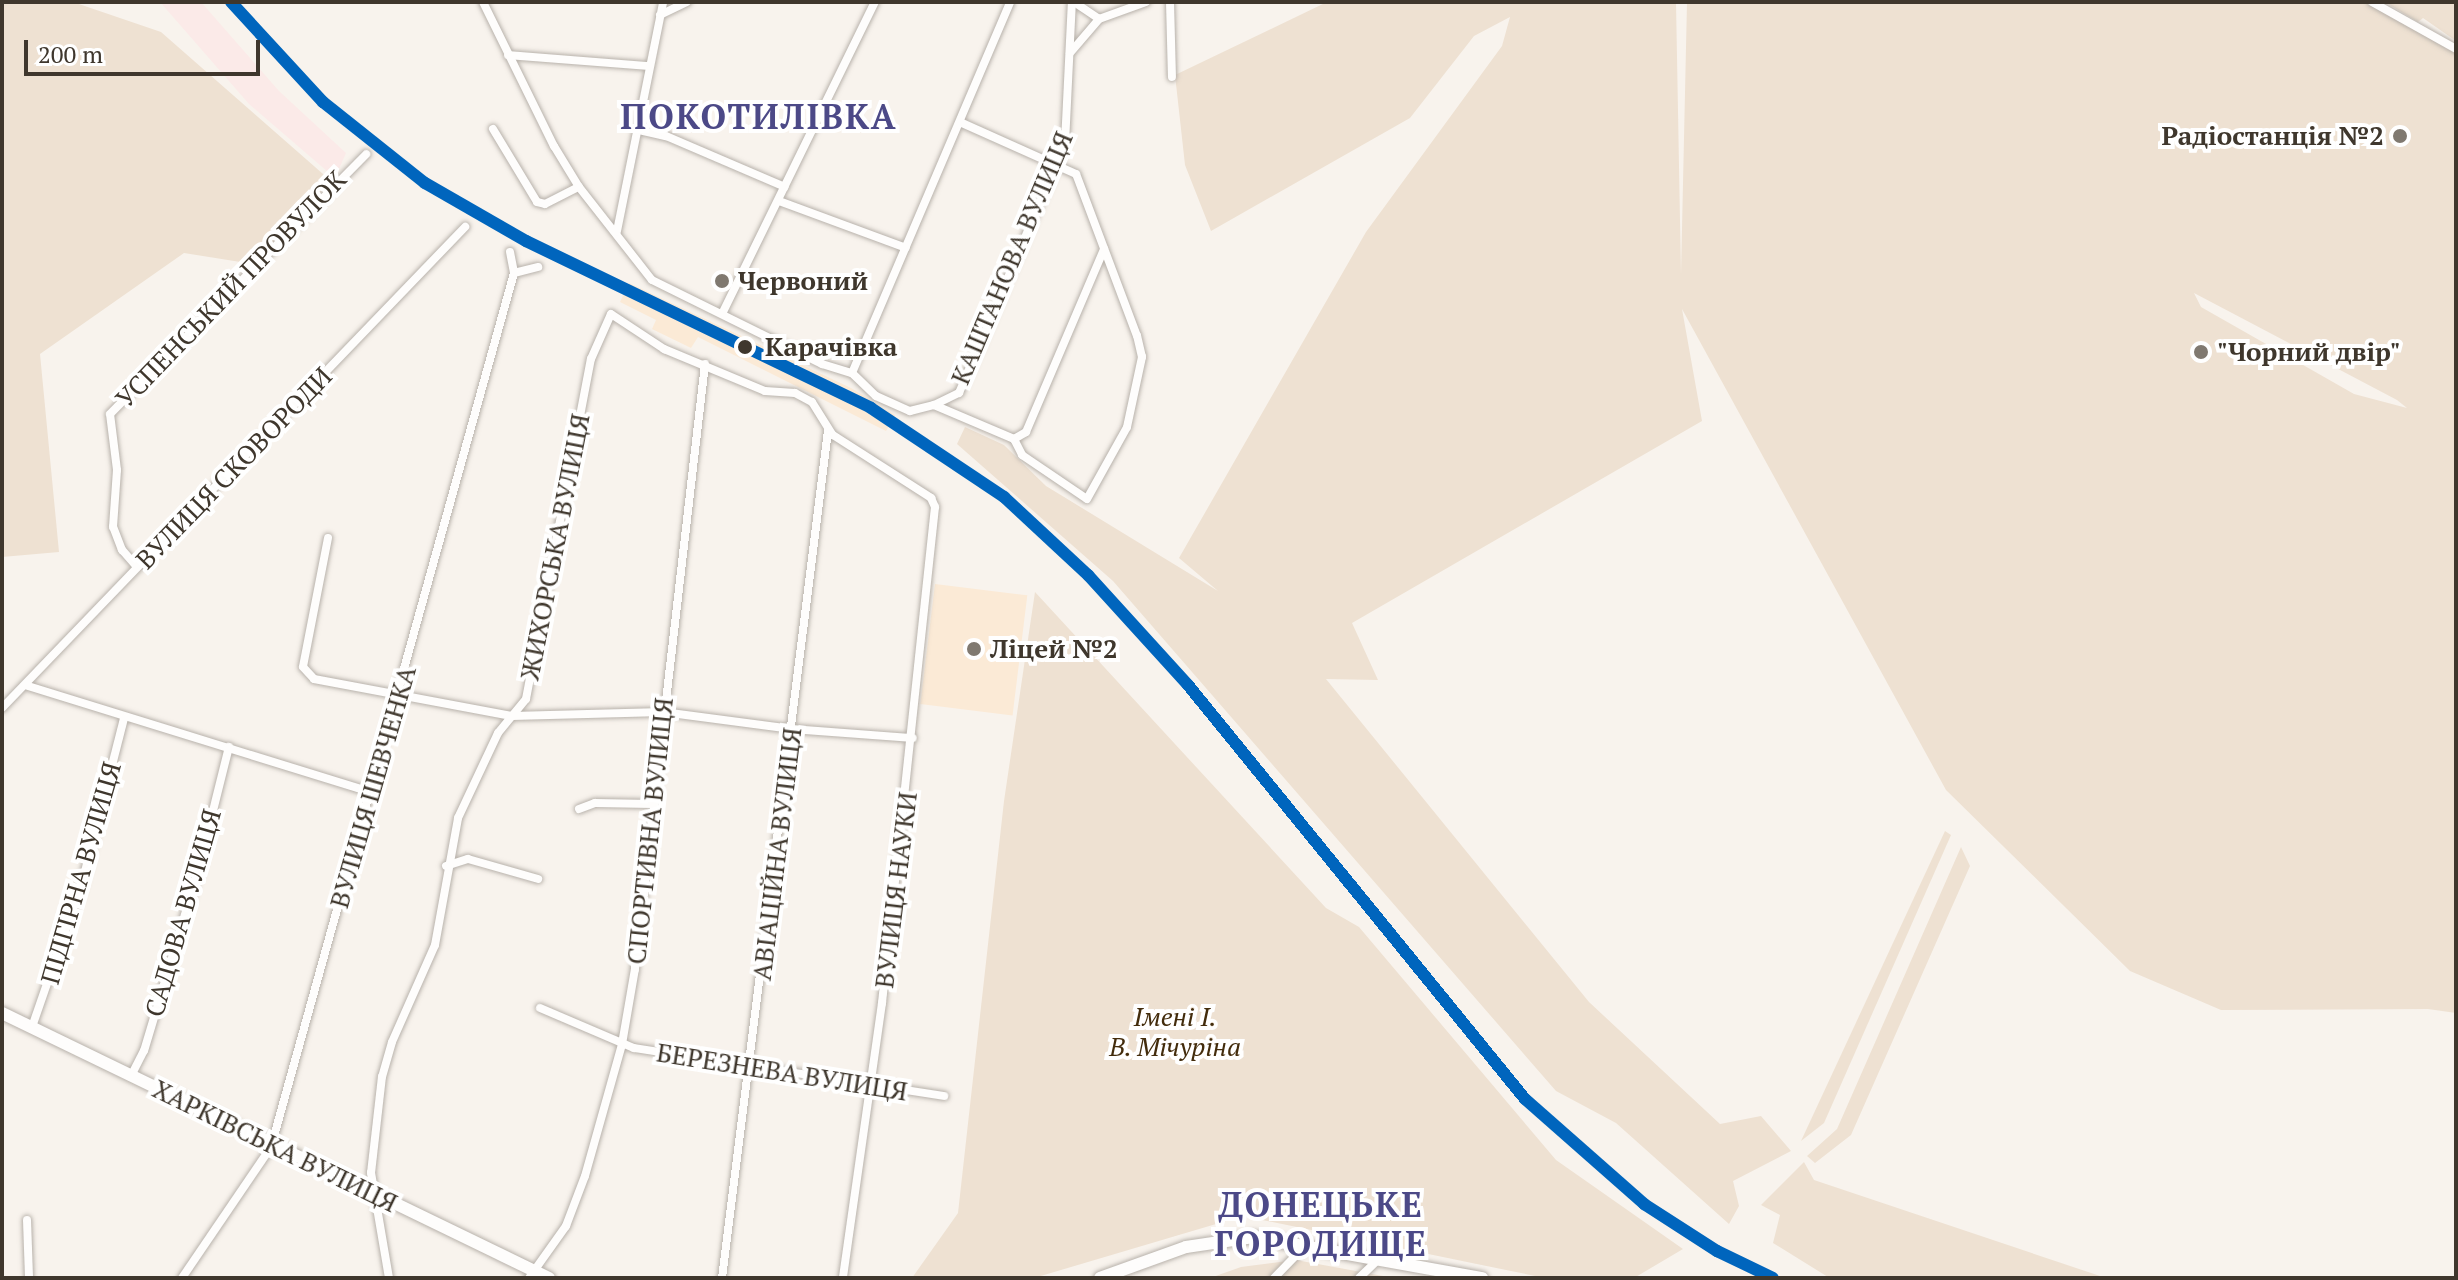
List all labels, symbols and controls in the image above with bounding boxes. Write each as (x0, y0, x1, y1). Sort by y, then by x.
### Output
scale bar (28, 24, 264, 74)
text: 200 m (38, 38, 103, 70)
district label: ПОКОТИЛІВКА (620, 97, 898, 137)
place label: Радiостанцiя №2 (2161, 120, 2384, 152)
street label: КАШТАНОВА ВУЛИЦЯ (944, 127, 1080, 389)
marker: Радiостанцiя №2 (2391, 127, 2409, 145)
street label: УСПЕНСЬКИЙ ПРОВУЛОК (109, 164, 353, 414)
place label: Червоний (738, 265, 868, 297)
marker: Червоний (713, 272, 731, 290)
place label: Карачівка (765, 331, 897, 363)
marker: Карачівка (732, 334, 758, 360)
place label: "Чорний двір" (2217, 336, 2401, 368)
marker: "Чорний двір" (2192, 343, 2210, 361)
street label: ВУЛИЦЯ СКОВОРОДИ (130, 361, 338, 575)
street label: ЖИХОРСЬКА ВУЛИЦЯ (514, 411, 596, 683)
place label: Ліцей №2 (990, 633, 1118, 665)
marker: Ліцей №2 (965, 640, 983, 658)
street label: ВУЛИЦЯ ШЕВЧЕНКА (324, 662, 422, 912)
street label: СПОРТИВНА ВУЛИЦЯ (620, 696, 680, 966)
street label: АВІАЦІЙНА ВУЛИЦЯ (746, 726, 808, 982)
street label: ПІДГІРНА ВУЛИЦЯ (34, 758, 128, 988)
street label: ВУЛИЦЯ НАУКИ (868, 790, 924, 990)
street label: САДОВА ВУЛИЦЯ (138, 805, 228, 1021)
park label: Імені І. В. Мічуріна (1109, 1001, 1241, 1062)
street label: БЕРЕЗНЕВА ВУЛИЦЯ (654, 1037, 910, 1107)
street label: ХАРКІВСЬКА ВУЛИЦЯ (147, 1073, 403, 1219)
district label: ДОНЕЦЬКЕ ГОРОДИЩЕ (1214, 1184, 1428, 1264)

